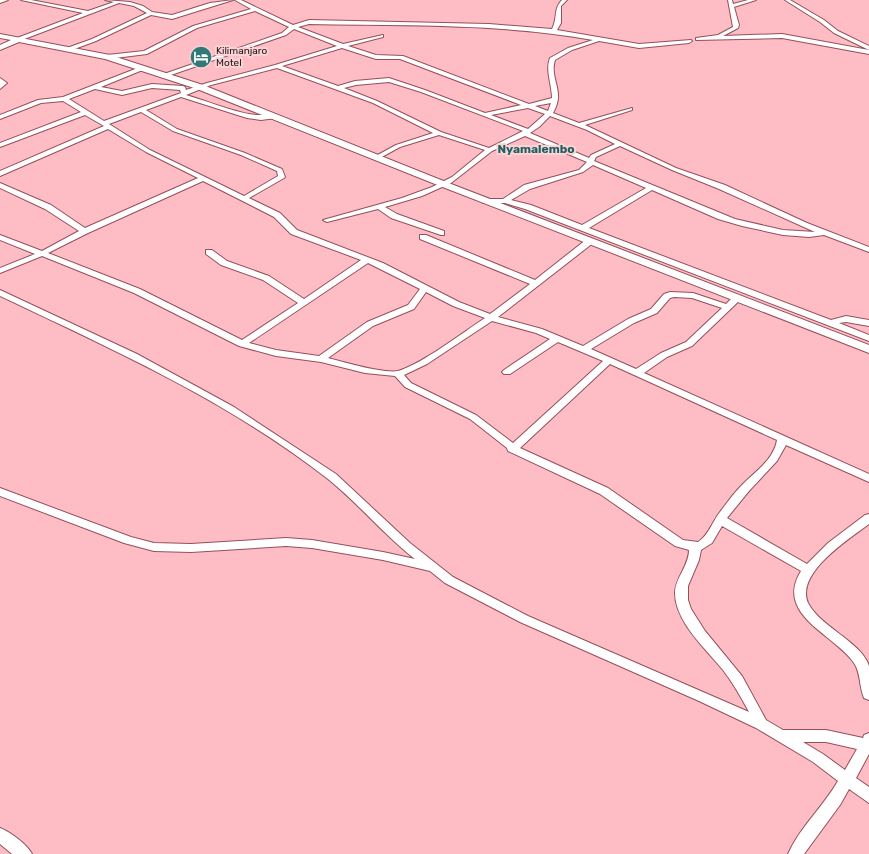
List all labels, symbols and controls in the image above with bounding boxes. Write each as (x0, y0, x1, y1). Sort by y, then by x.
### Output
hotel icon: Kilimanjaro Motel (188, 44, 214, 70)
place label: Kilimanjaro Motel (216, 45, 268, 69)
district label: Nyamalembo (497, 142, 575, 156)

